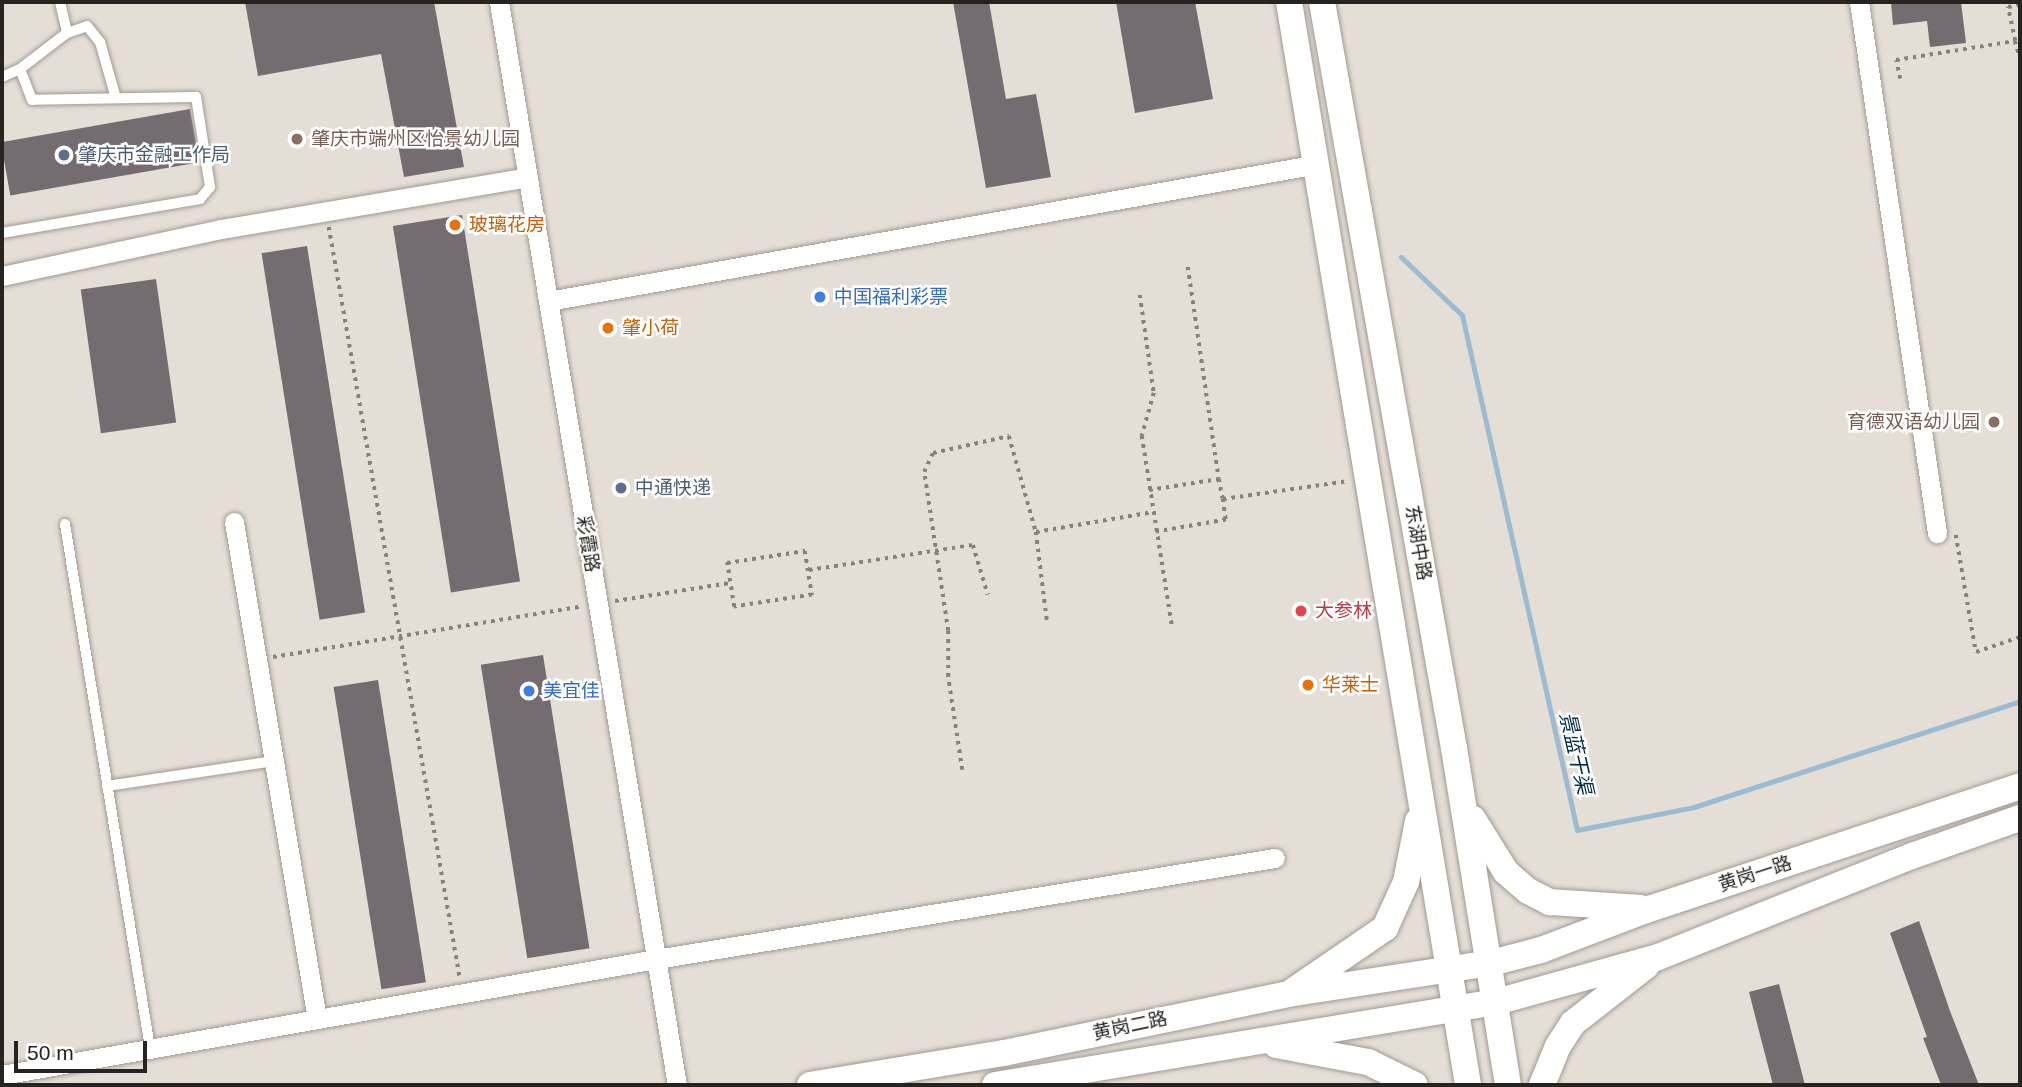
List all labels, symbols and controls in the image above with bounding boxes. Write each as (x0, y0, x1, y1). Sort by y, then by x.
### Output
place label: 肇庆市端州区怡景幼儿园 (311, 128, 520, 150)
marker: 肇庆市端州区怡景幼儿园 (289, 131, 305, 147)
place label: 肇庆市金融工作局 (78, 144, 230, 166)
marker: 肇庆市金融工作局 (56, 147, 72, 163)
place label: 玻璃花房 (469, 214, 545, 236)
marker: 玻璃花房 (447, 217, 463, 233)
place label: 中国福利彩票 (834, 286, 948, 308)
marker: 中国福利彩票 (812, 289, 828, 305)
place label: 肇小荷 (622, 317, 679, 339)
marker: 肇小荷 (600, 320, 616, 336)
place label: 育德双语幼儿园 (1847, 411, 1980, 433)
marker: 育德双语幼儿园 (1986, 414, 2002, 430)
place label: 中通快递 (635, 477, 711, 499)
marker: 中通快递 (613, 480, 629, 496)
street label: 东湖中路 (1400, 504, 1436, 582)
street label: 彩霞路 (572, 514, 604, 574)
place label: 大参林 (1315, 600, 1372, 622)
marker: 大参林 (1293, 603, 1309, 619)
place label: 华莱士 (1322, 674, 1379, 696)
marker: 华莱士 (1300, 677, 1316, 693)
place label: 美宜佳 (543, 680, 600, 702)
marker: 美宜佳 (521, 683, 537, 699)
water label: 景蓝干渠 (1554, 709, 1598, 797)
street label: 黄岗一路 (1715, 851, 1795, 897)
street label: 黄岗二路 (1090, 1007, 1170, 1045)
scale bar (18, 1028, 150, 1072)
text: 50 m (27, 1041, 74, 1064)

